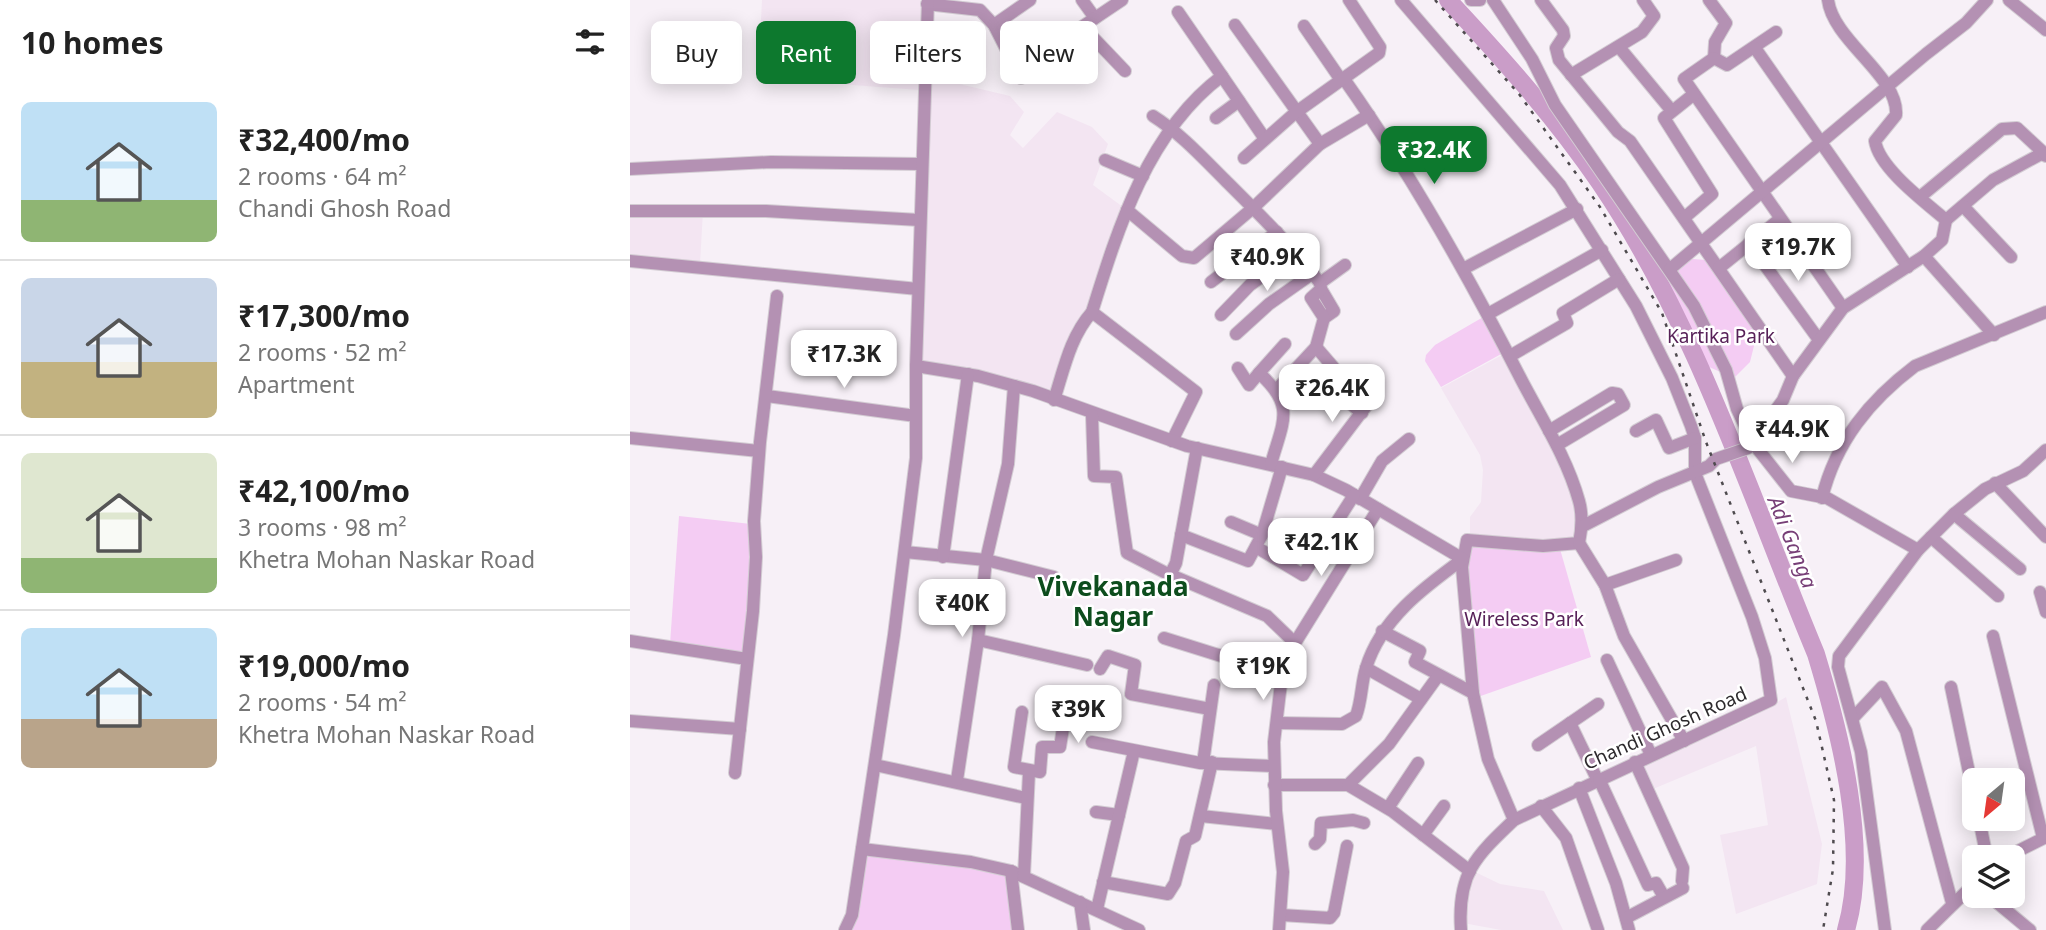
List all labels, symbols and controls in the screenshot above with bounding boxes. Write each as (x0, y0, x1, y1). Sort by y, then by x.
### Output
chip: Buy (651, 21, 742, 84)
chip: Rent (756, 21, 856, 84)
chip: Filters (870, 21, 986, 84)
chip: New (1000, 21, 1098, 84)
text: 10 homes (21, 22, 164, 63)
icon: filters (571, 23, 609, 61)
text: ₹32,400/mo (238, 119, 410, 160)
pin: ₹32.4K (1377, 127, 1491, 186)
icon: home (77, 130, 161, 214)
text: ₹32.4K (1397, 133, 1471, 165)
text: 2 rooms · 64 m² (238, 160, 407, 192)
text: Chandi Ghosh Road (238, 192, 451, 224)
pin: ₹19.7K (1741, 224, 1855, 283)
text: ₹19.7K (1761, 230, 1835, 262)
pin: ₹40.9K (1210, 233, 1324, 293)
text: ₹40.9K (1230, 240, 1304, 272)
text: ₹17,300/mo (238, 295, 410, 336)
icon: home (77, 306, 161, 390)
park label: Kartika Park (1667, 323, 1775, 349)
pin: ₹17.3K (787, 330, 901, 390)
text: 2 rooms · 52 m² (238, 336, 407, 368)
text: ₹17.3K (807, 337, 881, 369)
pin: ₹26.4K (1275, 364, 1389, 424)
text: Apartment (238, 368, 355, 400)
text: ₹26.4K (1295, 371, 1369, 403)
pin: ₹44.9K (1735, 406, 1849, 465)
text: ₹44.9K (1755, 412, 1829, 444)
text: ₹42,100/mo (238, 470, 410, 511)
icon: home (77, 481, 161, 565)
water label: Adi Ganga (1761, 490, 1824, 592)
text: 3 rooms · 98 m² (238, 511, 407, 543)
pin: ₹42.1K (1264, 518, 1378, 578)
text: ₹42.1K (1284, 525, 1358, 557)
text: Khetra Mohan Naskar Road (238, 543, 535, 575)
district label: Vivekanada Nagar (1037, 568, 1189, 634)
pin: ₹40K (921, 580, 1003, 639)
text: ₹40K (935, 586, 989, 618)
park label: Wireless Park (1464, 606, 1584, 632)
pin: ₹19K (1222, 642, 1304, 702)
text: ₹19,000/mo (238, 645, 410, 686)
text: ₹19K (1236, 649, 1290, 681)
icon: home (77, 656, 161, 740)
street label: Chandi Ghosh Road (1579, 680, 1751, 776)
text: 2 rooms · 54 m² (238, 686, 407, 718)
pin: ₹39K (1037, 686, 1119, 745)
text: ₹39K (1051, 692, 1105, 724)
text: Khetra Mohan Naskar Road (238, 718, 535, 750)
north arrow (1962, 768, 2025, 831)
map controls (1962, 768, 2025, 908)
button: layers (1962, 845, 2025, 908)

